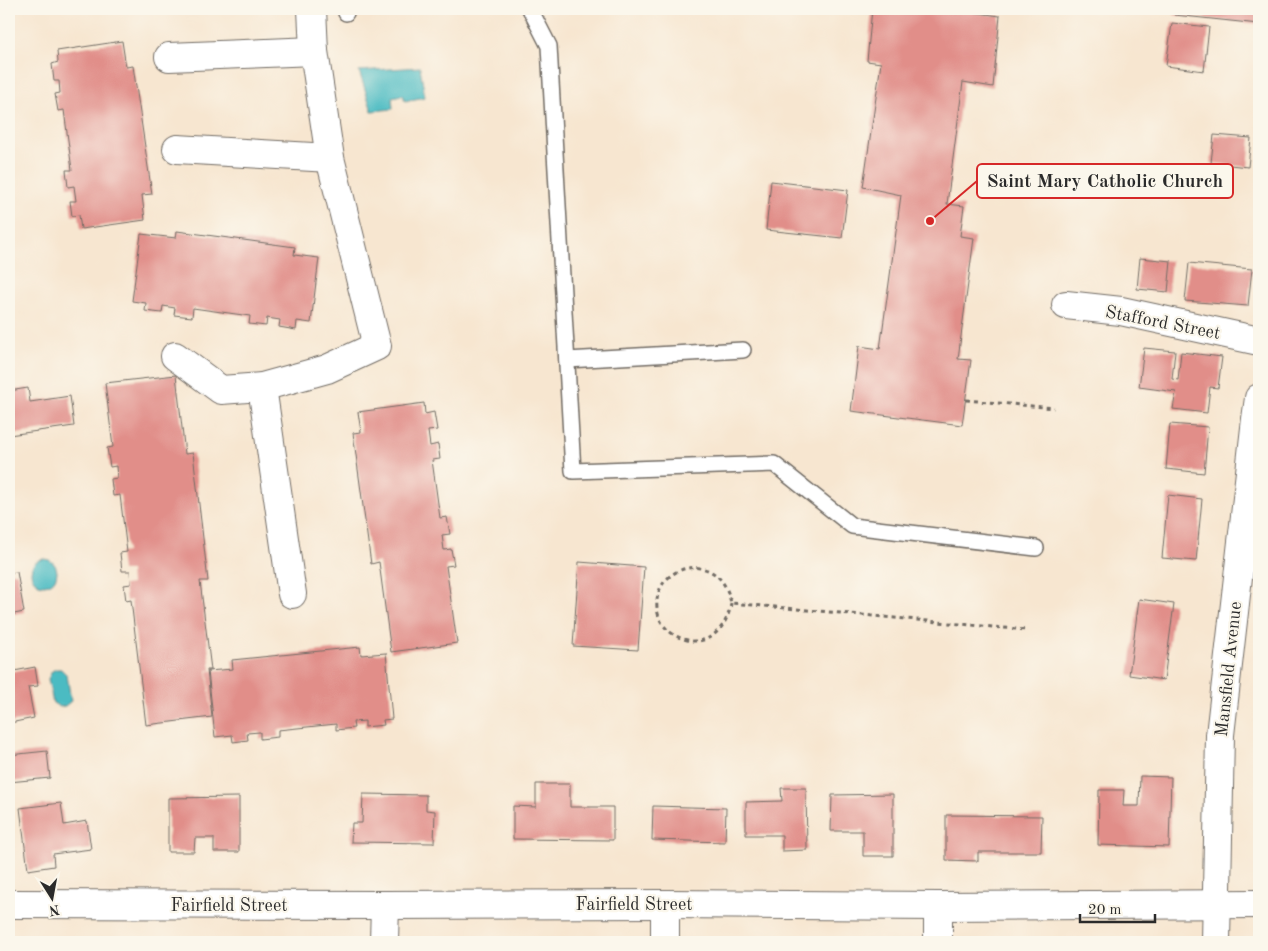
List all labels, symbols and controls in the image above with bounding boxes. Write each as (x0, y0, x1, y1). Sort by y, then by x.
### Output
callout: Saint Mary Catholic Church (977, 164, 1233, 198)
text: Saint Mary Catholic Church (987, 173, 1224, 192)
street label: Stafford Street (1104, 303, 1222, 343)
street label: Mansfield Avenue (1213, 601, 1245, 738)
north arrow (28, 874, 78, 924)
scale bar (1080, 891, 1156, 923)
street label: Fairfield Street (576, 896, 692, 914)
street label: Fairfield Street (171, 897, 287, 915)
text: N (47, 902, 61, 918)
text: 20 m (1088, 903, 1122, 918)

